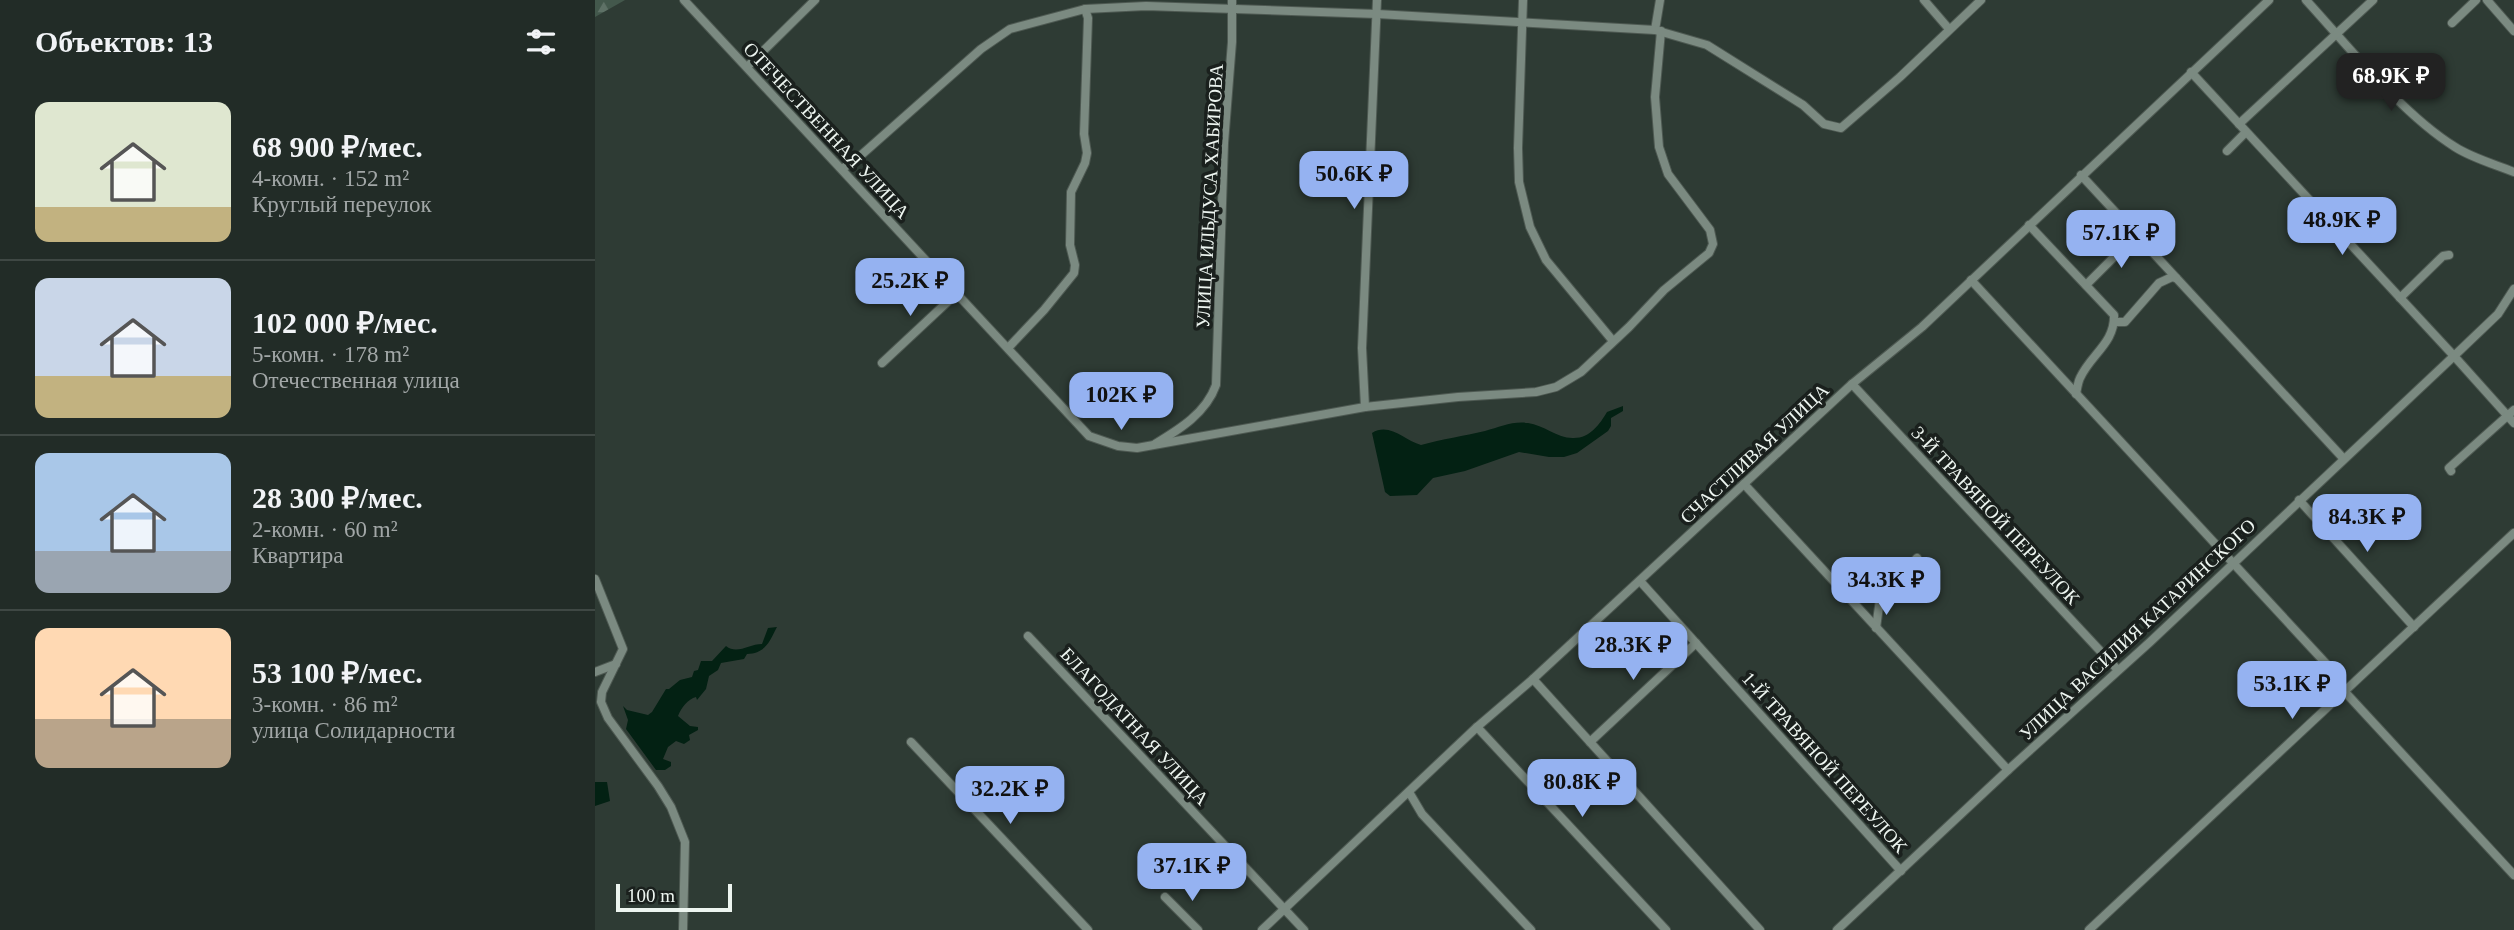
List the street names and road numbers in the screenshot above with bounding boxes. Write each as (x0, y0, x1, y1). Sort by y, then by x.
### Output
street label: ОТЕЧЕСТВЕННАЯ УЛИЦА (739, 38, 914, 223)
street label: УЛИЦА ИЛЬДУСА ХАБИРОВА (1192, 63, 1227, 329)
street label: СЧАСТЛИВАЯ УЛИЦА (1676, 379, 1833, 528)
street label: 3-Й ТРАВЯНОЙ ПЕРЕУЛОК (1907, 422, 2084, 609)
street label: УЛИЦА ВАСИЛИЯ КАТАРИНСКОГО (2015, 514, 2260, 744)
street label: БЛАГОДАТНАЯ УЛИЦА (1056, 643, 1213, 809)
street label: 1-Й ТРАВЯНОЙ ПЕРЕУЛОК (1738, 668, 1912, 857)

